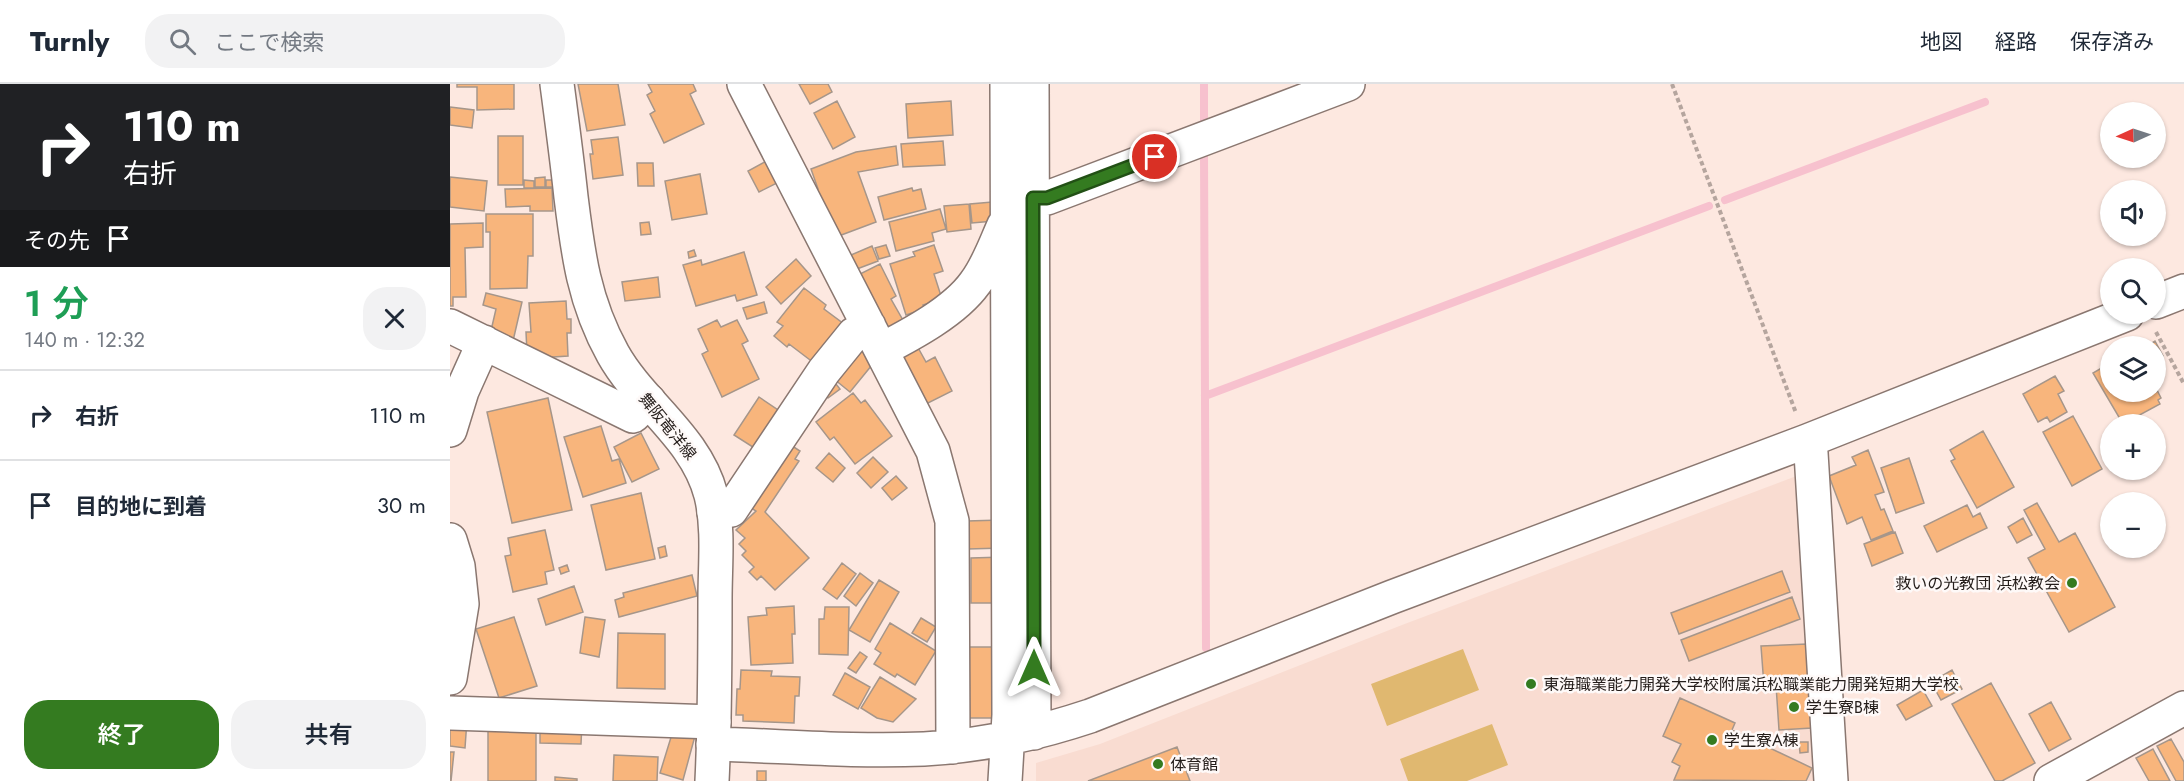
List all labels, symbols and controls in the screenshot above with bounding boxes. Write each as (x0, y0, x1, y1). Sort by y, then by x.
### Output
search box (145, 14, 565, 68)
text: Turnly (30, 21, 109, 62)
icon: search (166, 25, 199, 58)
text: ここで検索 (214, 26, 324, 58)
text: 地図 (1920, 27, 1962, 57)
text: 経路 (1995, 27, 2037, 57)
text: 保存済み (2070, 27, 2154, 57)
text: 110 m (123, 96, 241, 157)
north arrow (2100, 102, 2166, 168)
map controls (2100, 102, 2166, 558)
icon: right (24, 108, 102, 186)
pin (1129, 131, 1180, 182)
icon: arrive (1138, 140, 1171, 173)
text: 右折 (123, 154, 177, 193)
button: sound (2100, 180, 2166, 246)
icon: arrive (102, 222, 135, 255)
text: その先 (24, 224, 90, 256)
button: search (2100, 258, 2166, 324)
text: 1 分 (24, 277, 88, 329)
button: close (363, 287, 426, 350)
text: 140 m · 12:32 (24, 326, 145, 355)
button: layers (2100, 336, 2166, 402)
street label: 舞阪竜洋線 (633, 388, 702, 465)
icon: right (24, 399, 57, 432)
text: 110 m (369, 399, 426, 431)
text: 右折 (75, 400, 119, 432)
button: + (2100, 414, 2166, 480)
icon: arrive (24, 489, 57, 522)
text: 30 m (377, 489, 426, 521)
text: 目的地に到着 (75, 490, 207, 522)
button: − (2100, 492, 2166, 558)
place label: 救いの光教団 浜松教会 (1895, 572, 2060, 595)
marker: 救いの光教団 浜松教会 (2065, 576, 2079, 590)
position arrow (1002, 636, 1066, 700)
place label: 東海職業能力開発大学校附属浜松職業能力開発短期大学校 (1543, 673, 1959, 696)
marker: 東海職業能力開発大学校附属浜松職業能力開発短期大学校 (1524, 677, 1538, 691)
place label: 学生寮B棟 (1806, 696, 1879, 719)
button: 終了 (24, 700, 219, 769)
button: 共有 (231, 700, 426, 769)
marker: 学生寮B棟 (1787, 700, 1801, 714)
place label: 学生寮A棟 (1724, 729, 1799, 752)
marker: 学生寮A棟 (1705, 733, 1719, 747)
place label: 体育館 (1170, 753, 1218, 776)
marker: 体育館 (1151, 757, 1165, 771)

